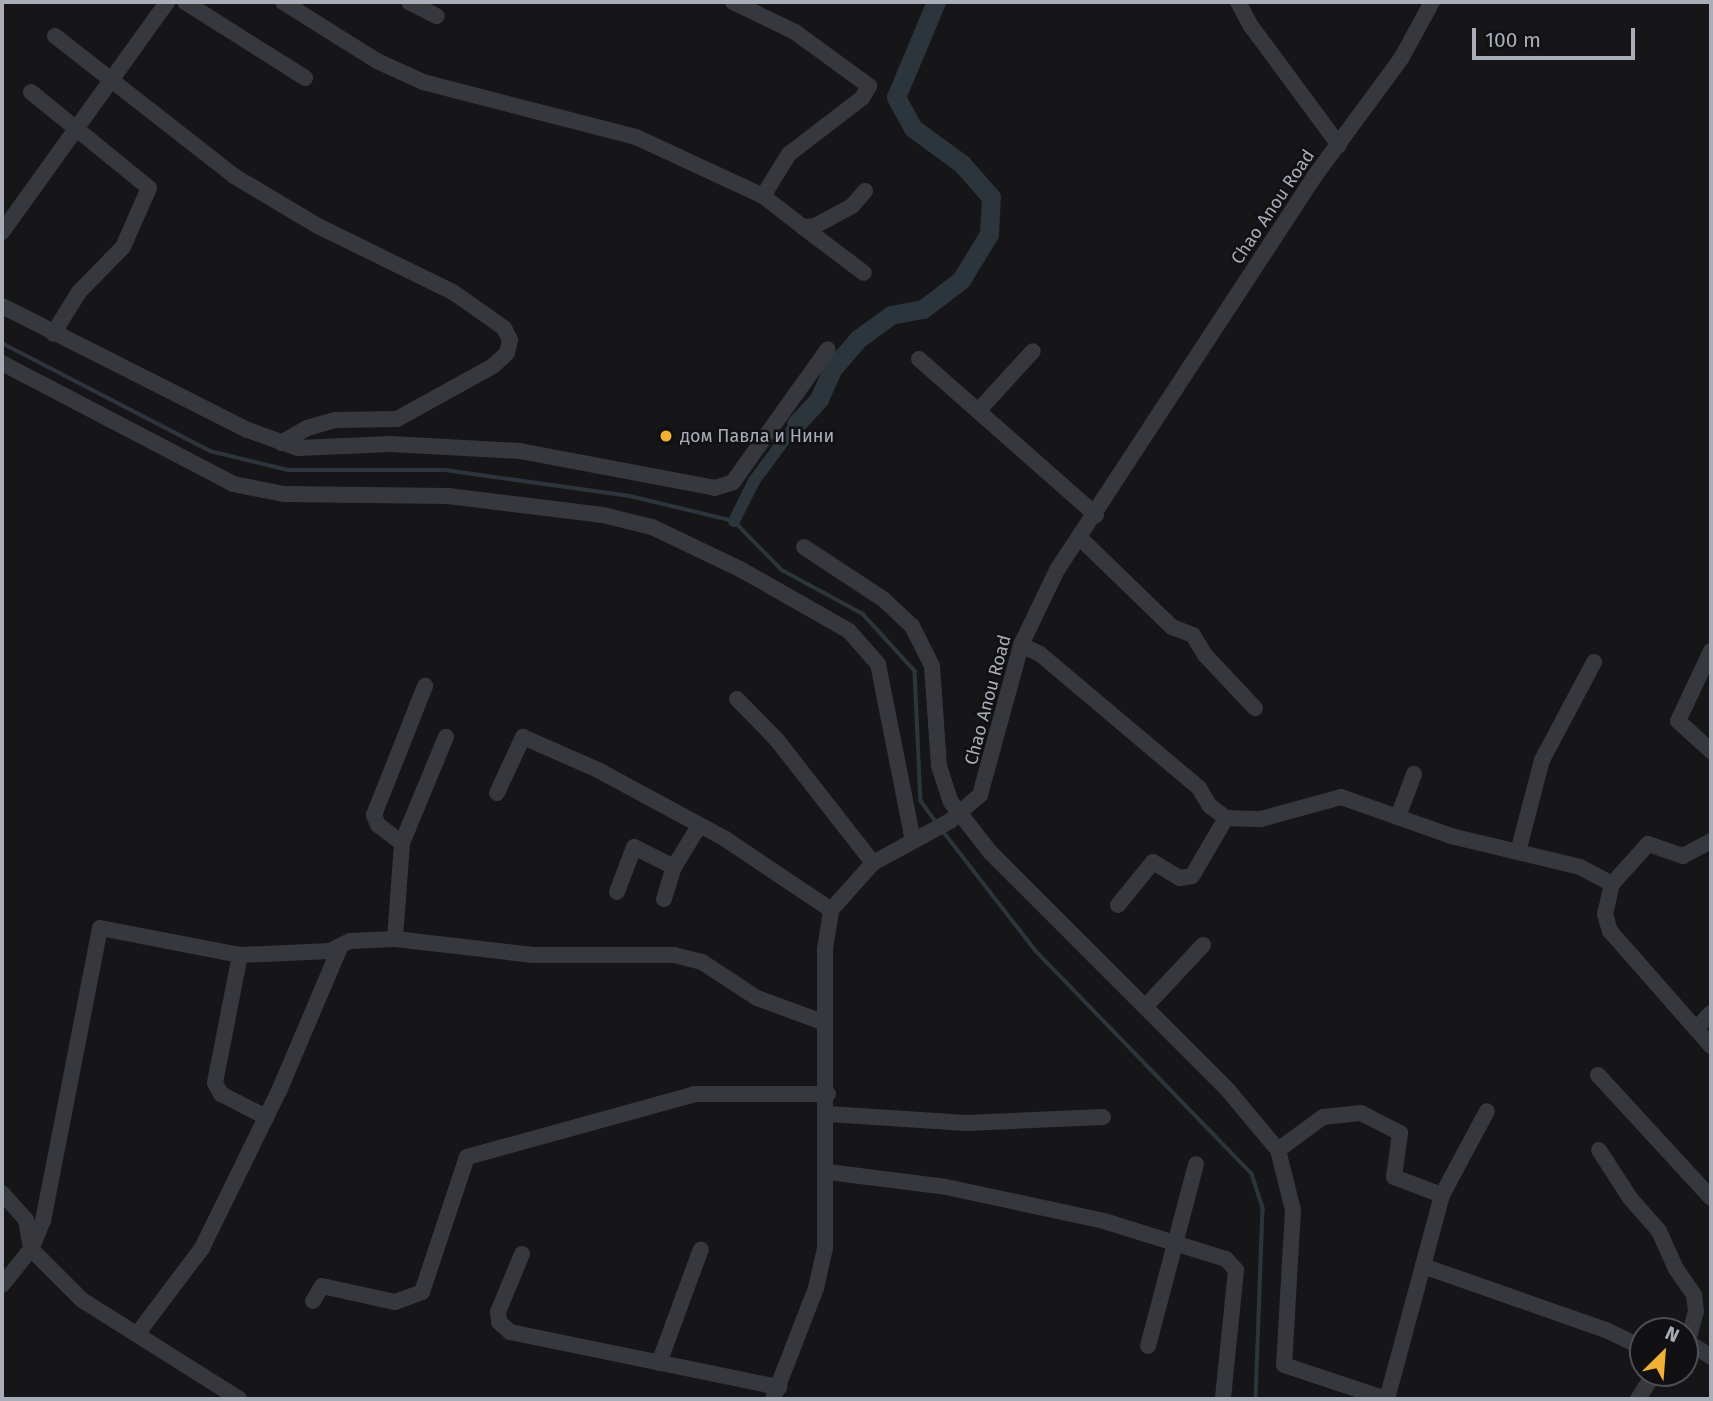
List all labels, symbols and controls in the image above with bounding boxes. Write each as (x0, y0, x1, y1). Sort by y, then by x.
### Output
scale bar (1475, 14, 1638, 58)
text: 100 m (1485, 27, 1541, 53)
street label: Chao Anou Road (1227, 146, 1319, 268)
place label: дом Павла и Нини (680, 425, 834, 447)
marker: дом Павла и Нини (658, 428, 674, 444)
street label: Chao Anou Road (960, 633, 1016, 767)
north arrow (1629, 1317, 1699, 1387)
text: N (1662, 1321, 1683, 1347)

